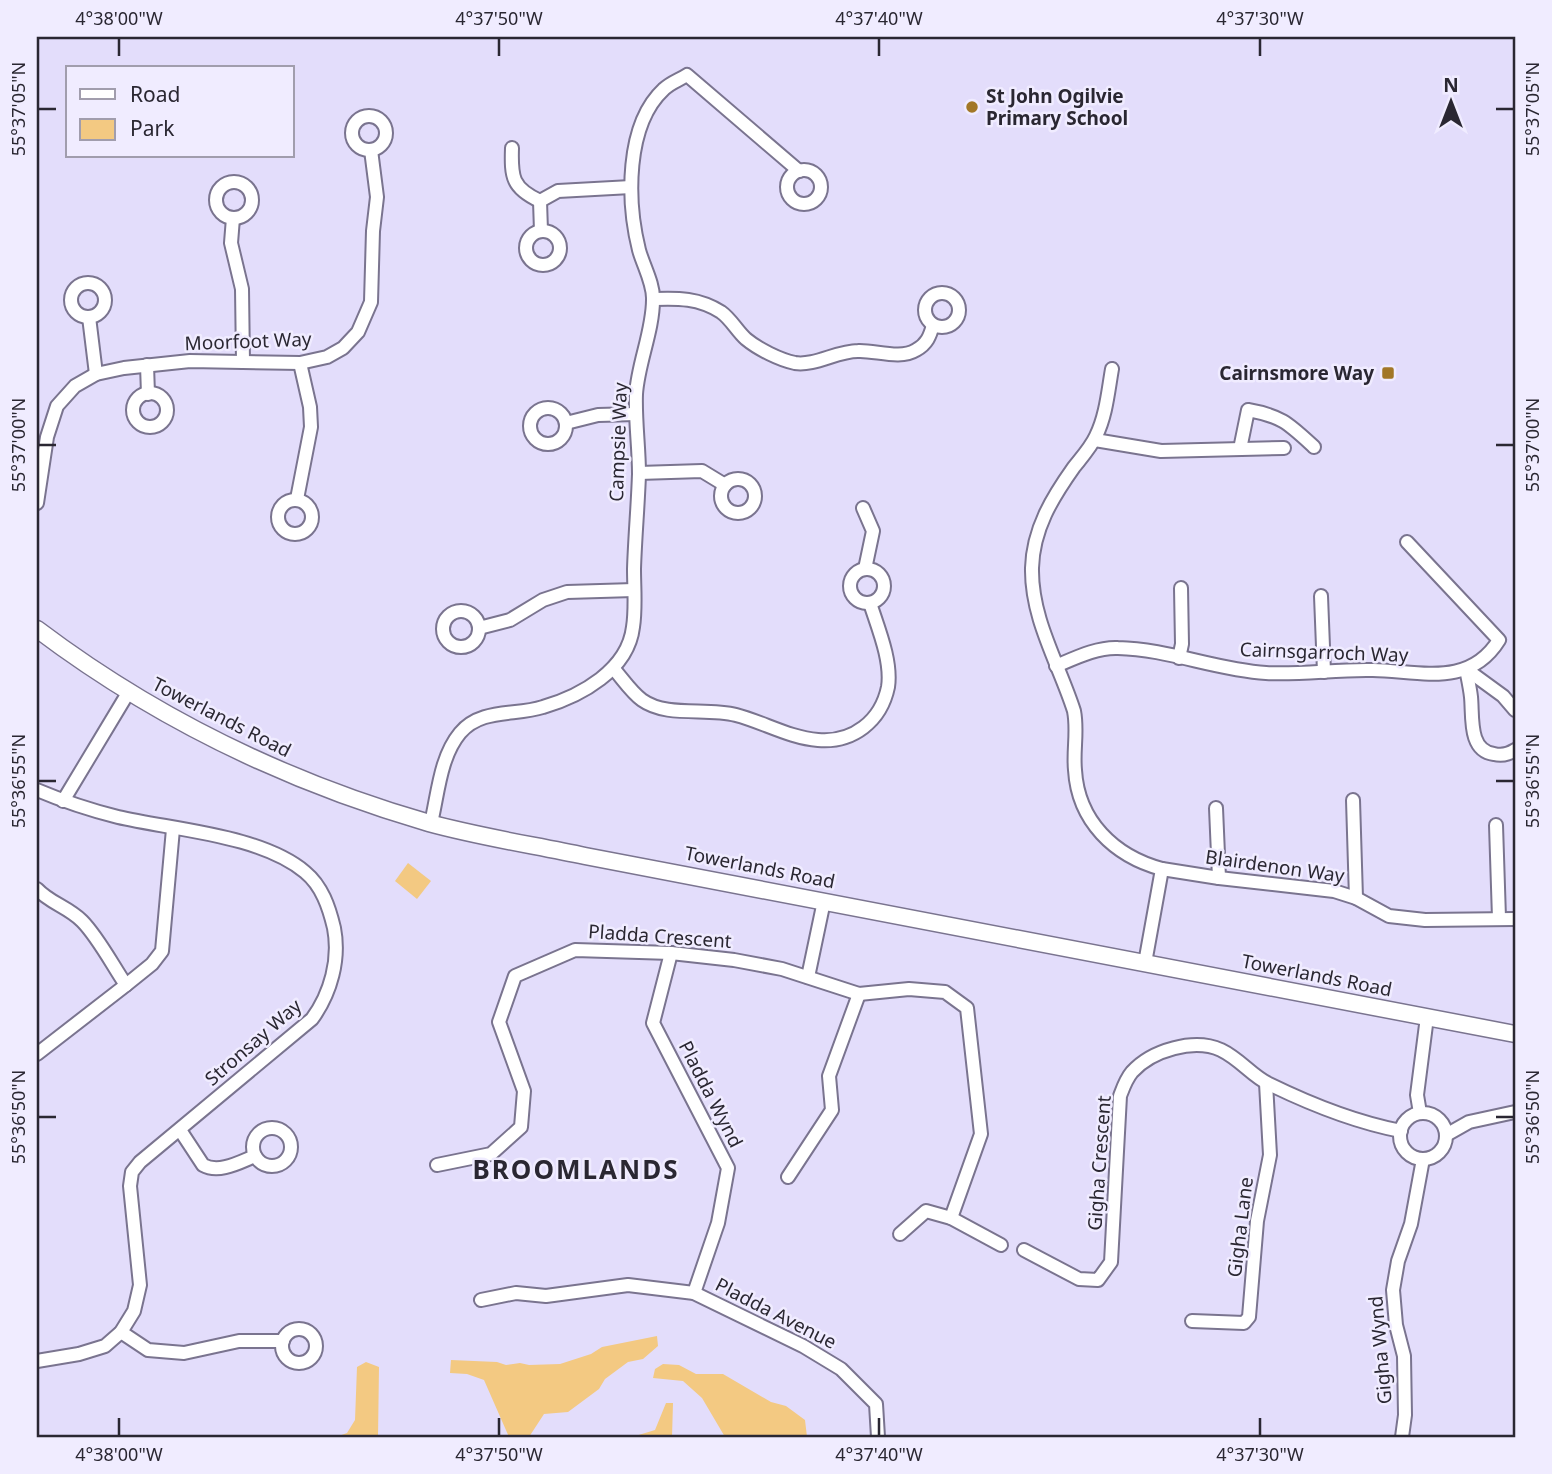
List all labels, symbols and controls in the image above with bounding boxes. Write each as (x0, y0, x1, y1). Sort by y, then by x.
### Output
text: 4°38'00"W (75, 6, 163, 30)
text: 4°37'50"W (455, 6, 543, 30)
text: 4°37'40"W (835, 6, 923, 30)
text: 4°37'30"W (1216, 6, 1304, 30)
text: 55°37'05"N (6, 62, 30, 156)
text: 55°37'05"N (1520, 62, 1544, 156)
legend (66, 66, 294, 158)
north arrow (1416, 66, 1486, 136)
text: N (1443, 72, 1459, 98)
text: Road (130, 80, 180, 108)
place label: St John Ogilvie Primary School (986, 83, 1128, 131)
marker: St John Ogilvie Primary School (964, 99, 980, 115)
text: Park (130, 114, 175, 142)
street label: Moorfoot Way (184, 326, 312, 356)
place label: Cairnsmore Way (1219, 360, 1374, 386)
marker: Cairnsmore Way (1380, 365, 1396, 381)
street label: Campsie Way (603, 382, 633, 502)
text: 55°37'00"N (6, 398, 30, 492)
text: 55°37'00"N (1520, 398, 1544, 492)
street label: Cairnsgarroch Way (1239, 636, 1409, 668)
street label: Towerlands Road (148, 671, 296, 763)
text: 55°36'55"N (6, 734, 30, 828)
text: 55°36'55"N (1520, 734, 1544, 828)
street label: Towerlands Road (683, 840, 837, 894)
street label: Blairdenon Way (1204, 843, 1347, 889)
street label: Pladda Crescent (587, 918, 733, 954)
street label: Towerlands Road (1240, 948, 1394, 1002)
street label: Stronsay Way (199, 993, 307, 1091)
street label: Pladda Wynd (673, 1036, 749, 1152)
text: 55°36'50"N (6, 1070, 30, 1164)
text: 55°36'50"N (1520, 1070, 1544, 1164)
street label: Gigha Crescent (1081, 1094, 1117, 1231)
district label: BROOMLANDS (472, 1151, 680, 1187)
street label: Gigha Lane (1221, 1175, 1259, 1279)
street label: Pladda Avenue (711, 1271, 841, 1355)
street label: Gigha Wynd (1362, 1295, 1398, 1405)
text: 4°38'00"W (75, 1442, 163, 1466)
text: 4°37'50"W (455, 1442, 543, 1466)
text: 4°37'40"W (835, 1442, 923, 1466)
text: 4°37'30"W (1216, 1442, 1304, 1466)

